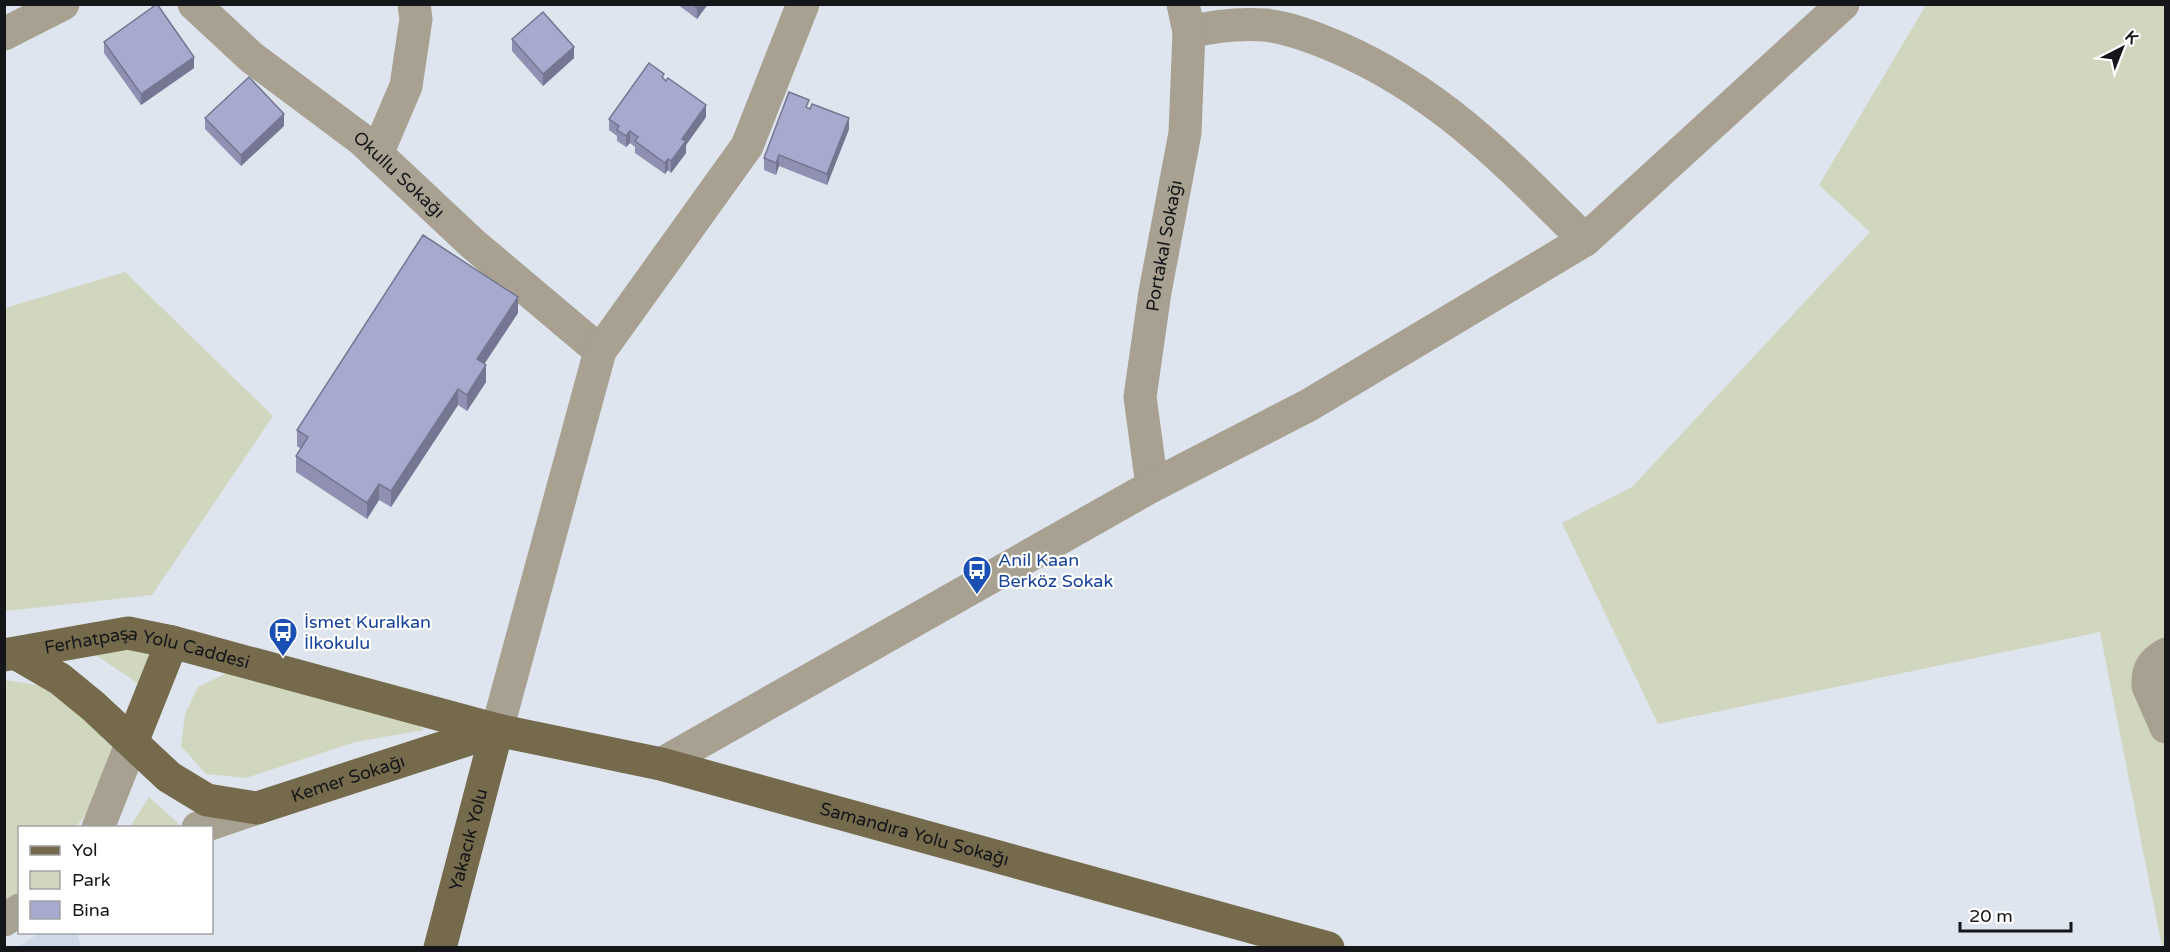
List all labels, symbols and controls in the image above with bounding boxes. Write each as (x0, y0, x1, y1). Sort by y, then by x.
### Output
north arrow (2092, 18, 2152, 78)
text: K (2121, 27, 2142, 49)
street label: Okullu Sokağı (349, 126, 449, 223)
street label: Portakal Sokağı (1141, 178, 1187, 313)
place label: Anil Kaan Berköz Sokak (998, 549, 1113, 592)
bus stop icon: Anil Kaan Berköz Sokak (961, 554, 993, 596)
place label: İsmet Kuralkan İlkokulu (304, 611, 431, 654)
bus stop icon: İsmet Kuralkan İlkokulu (267, 616, 299, 658)
street label: Ferhatpaşa Yolu Caddesi (42, 622, 252, 674)
street label: Kemer Sokağı (288, 750, 408, 807)
street label: Yakacık Yolu (444, 786, 492, 893)
street label: Samandıra Yolu Sokağı (817, 797, 1012, 871)
legend (18, 826, 213, 934)
text: Yol (72, 839, 98, 861)
text: Park (72, 869, 111, 891)
scale bar (1960, 895, 2071, 933)
text: Bina (72, 899, 110, 921)
text: 20 m (1969, 905, 2013, 927)

